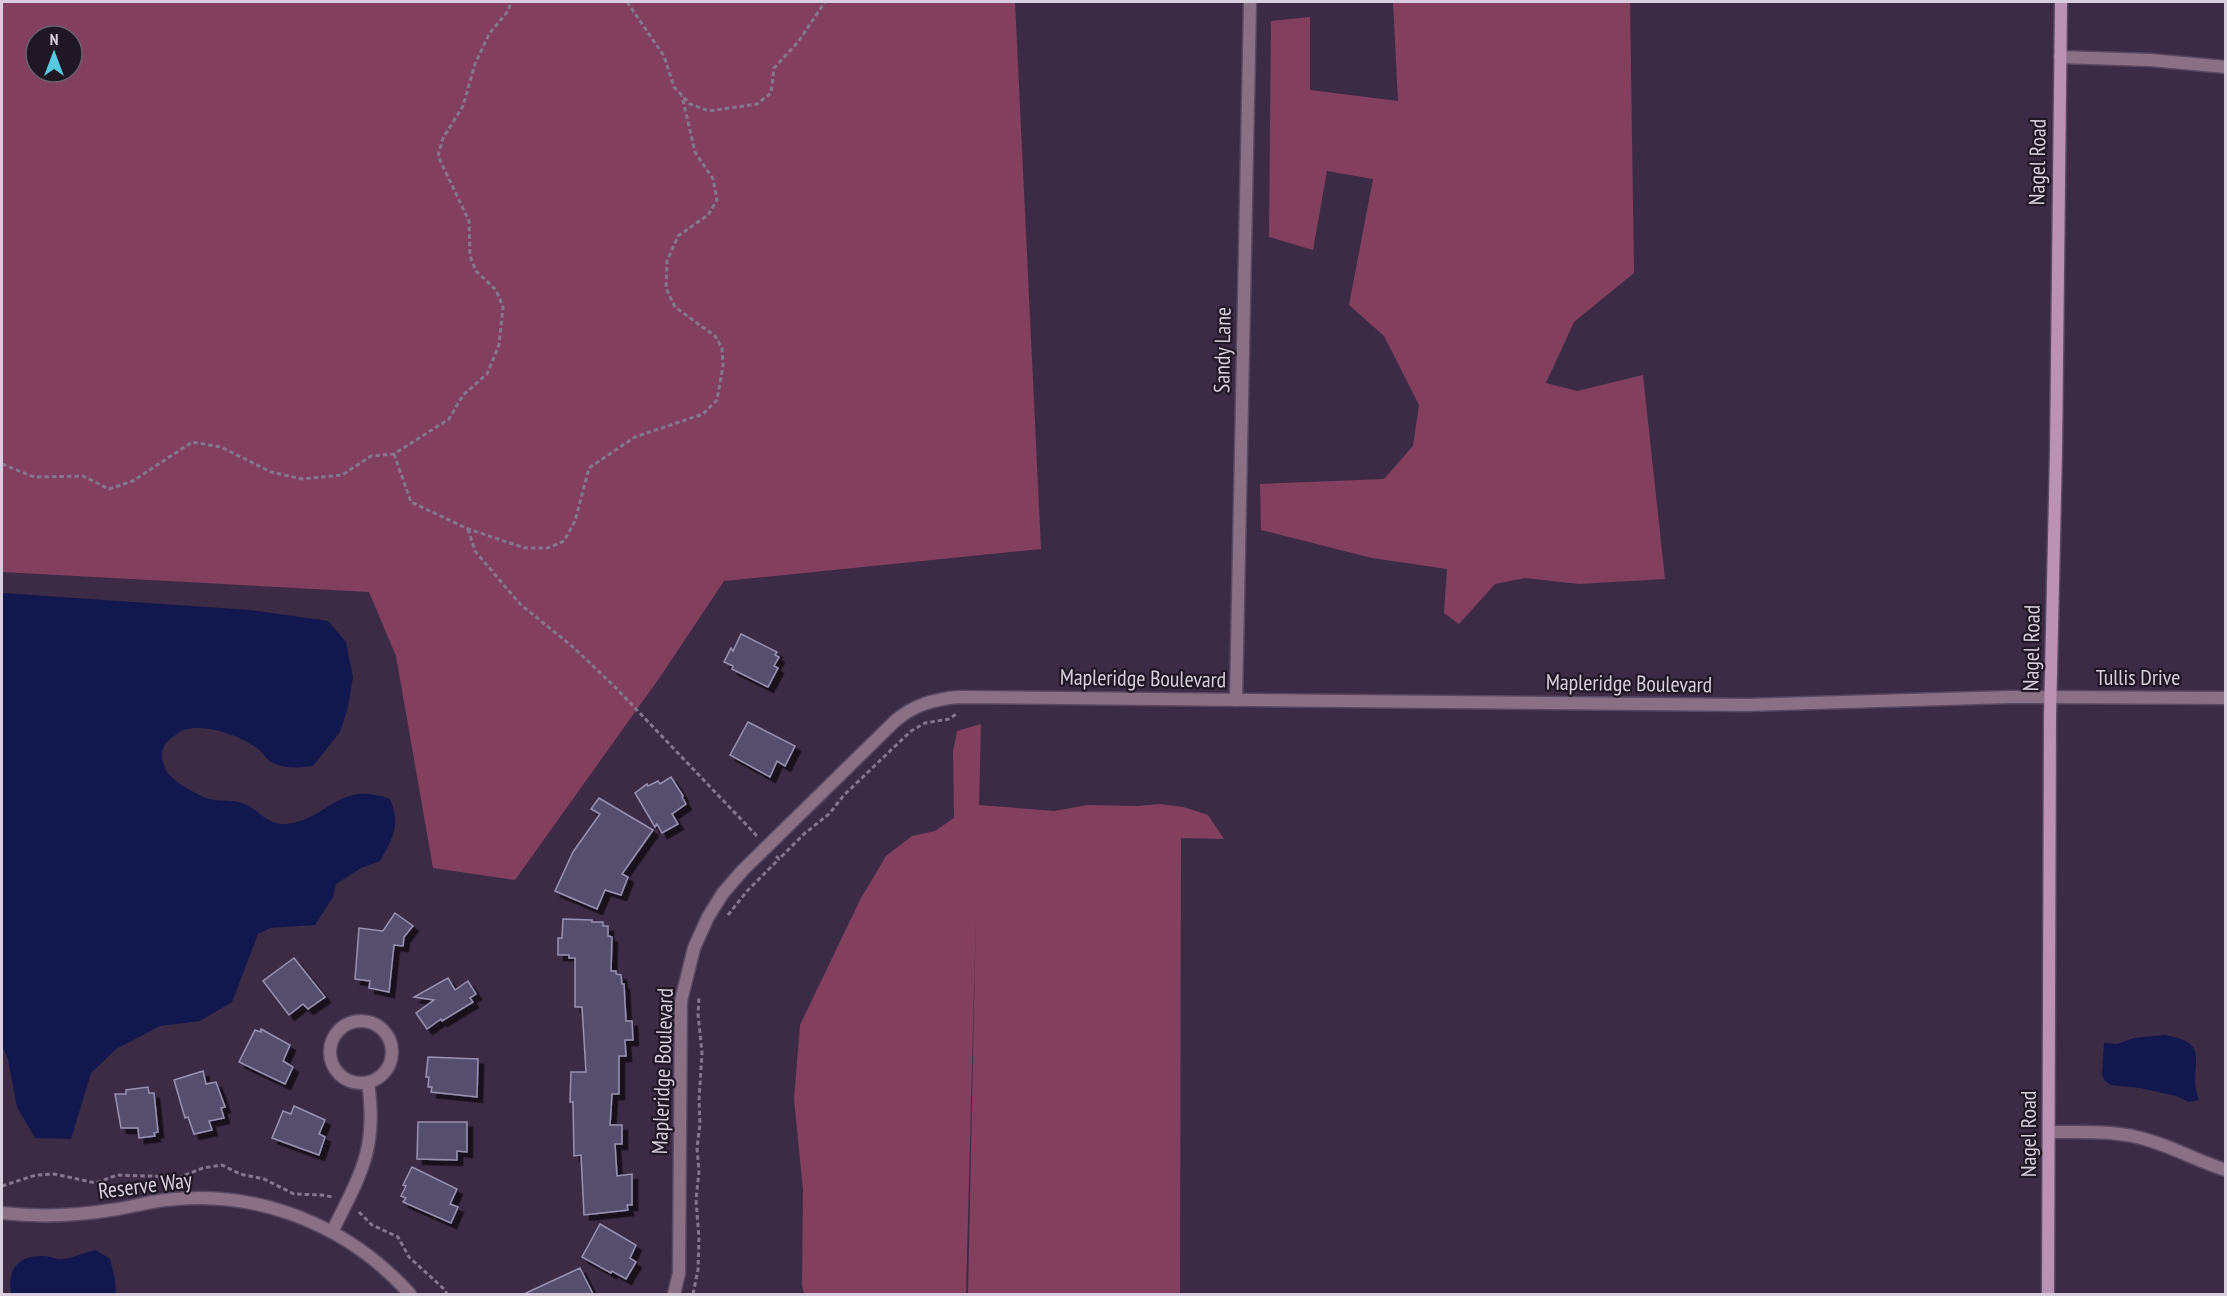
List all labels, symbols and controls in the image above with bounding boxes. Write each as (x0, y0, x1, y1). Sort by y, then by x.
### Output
north arrow (24, 24, 84, 84)
text: N (50, 29, 58, 49)
street label: Nagel Road (2022, 118, 2052, 206)
street label: Sandy Lane (1207, 307, 1237, 393)
street label: Nagel Road (2016, 604, 2046, 692)
street label: Mapleridge Boulevard (1060, 663, 1226, 693)
street label: Tullis Drive (2096, 663, 2180, 691)
street label: Mapleridge Boulevard (1546, 668, 1712, 698)
street label: Mapleridge Boulevard (645, 987, 679, 1155)
street label: Nagel Road (2014, 1091, 2042, 1177)
street label: Reserve Way (96, 1165, 194, 1205)

